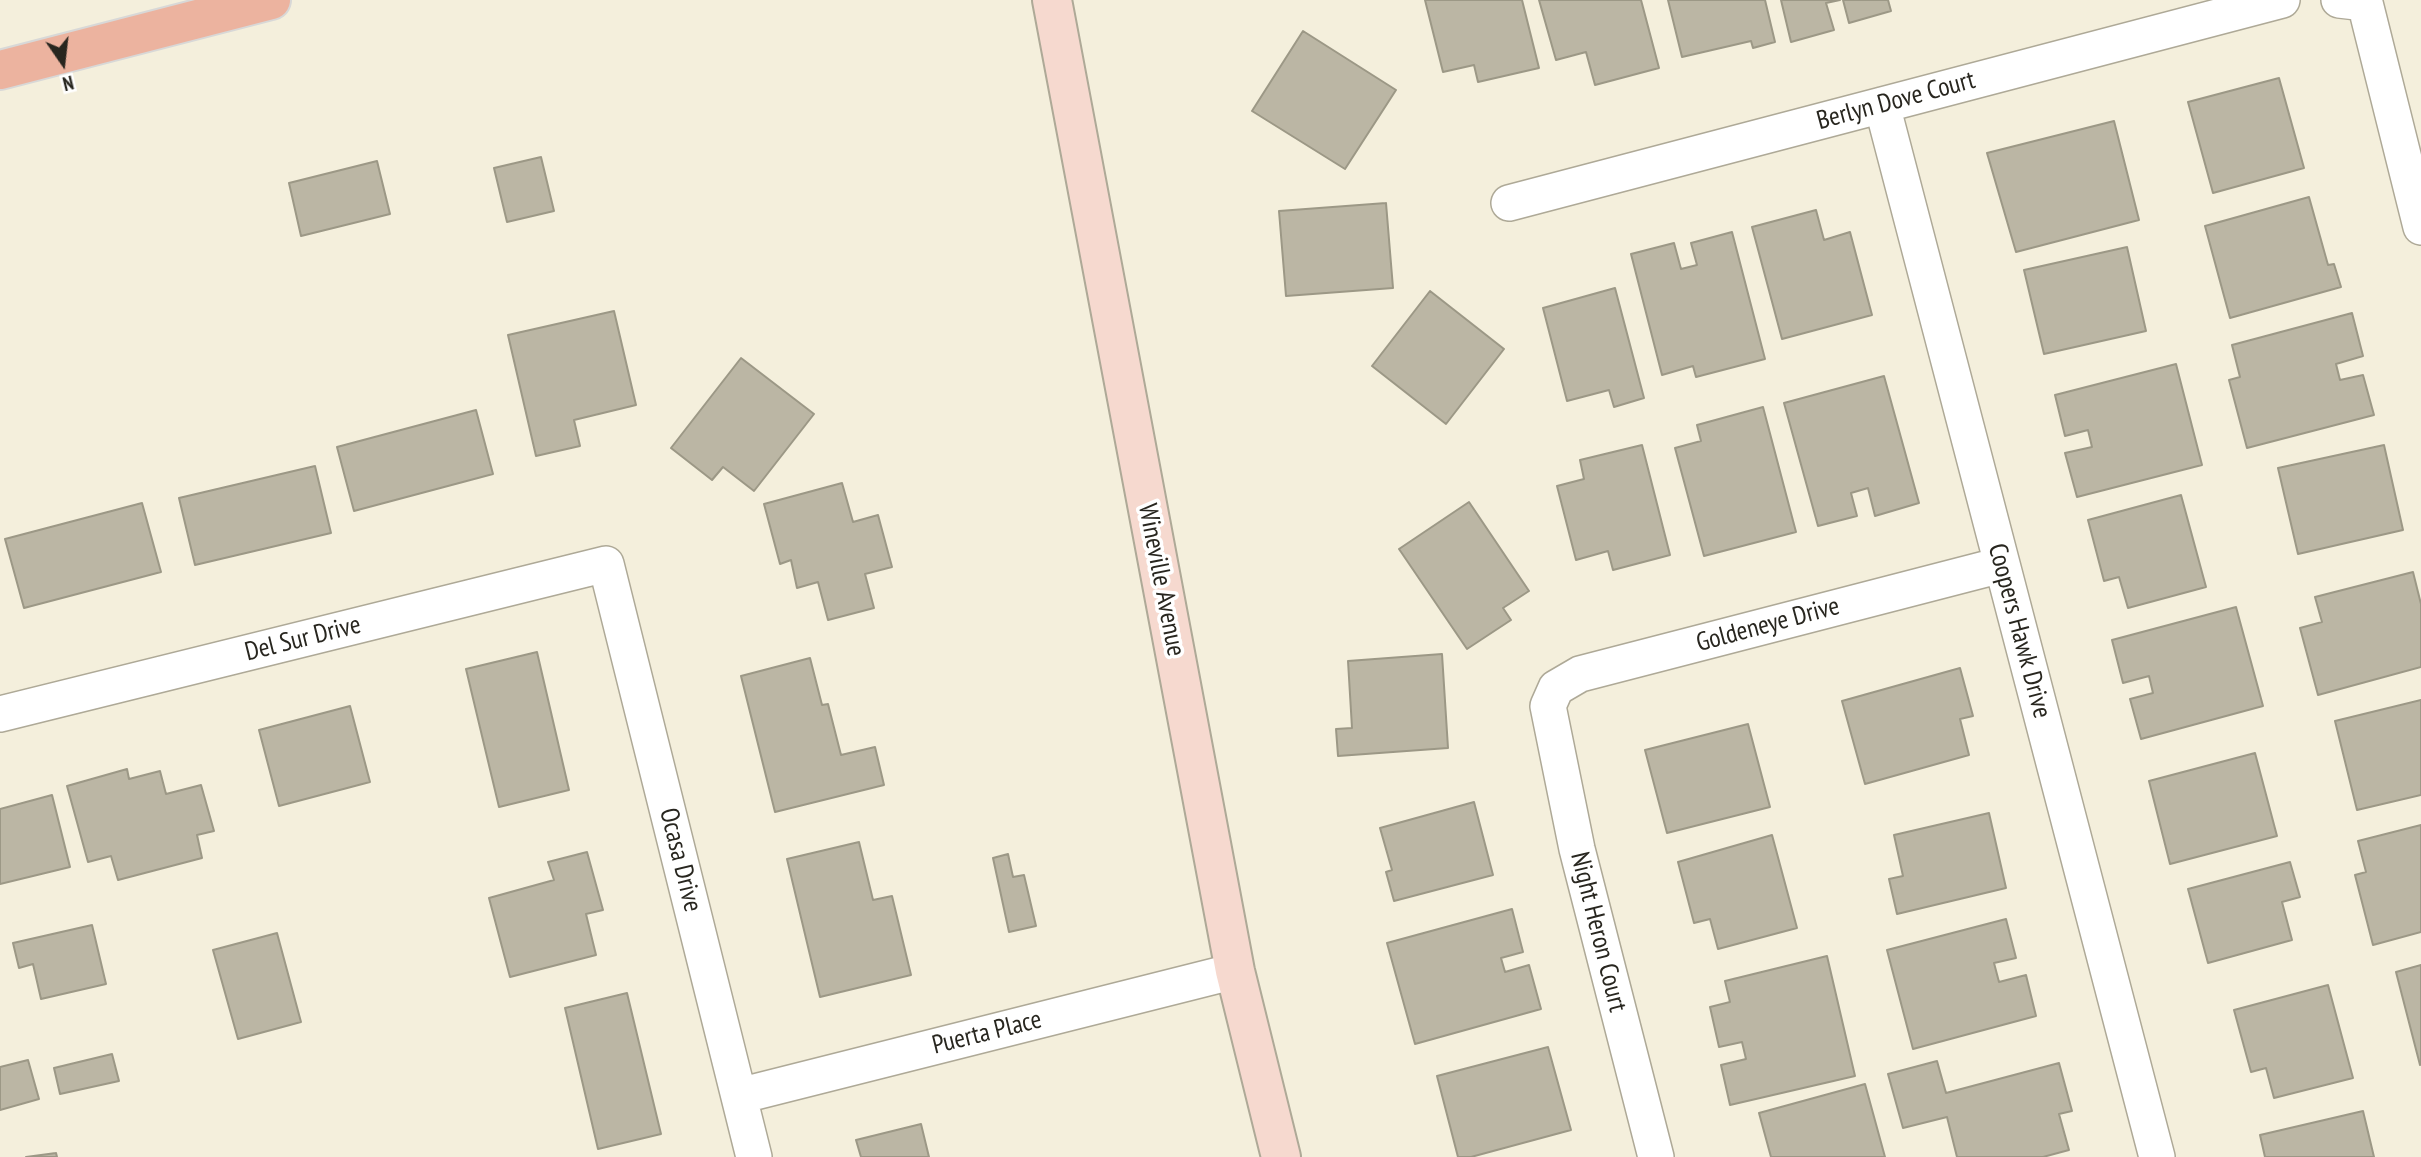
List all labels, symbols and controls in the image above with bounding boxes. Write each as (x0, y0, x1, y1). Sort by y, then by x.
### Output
north arrow (28, 28, 98, 98)
street label: Berlyn Dove Court (1814, 65, 1978, 137)
text: N (60, 70, 76, 96)
street label: Wineville Avenue (1131, 501, 1191, 659)
street label: Coopers Hawk Drive (1981, 540, 2057, 722)
street label: Goldeneye Drive (1693, 591, 1843, 659)
street label: Del Sur Drive (242, 610, 364, 668)
street label: Ocasa Drive (652, 805, 708, 915)
street label: Night Heron Court (1563, 849, 1633, 1015)
street label: Puerta Place (929, 1004, 1045, 1062)

